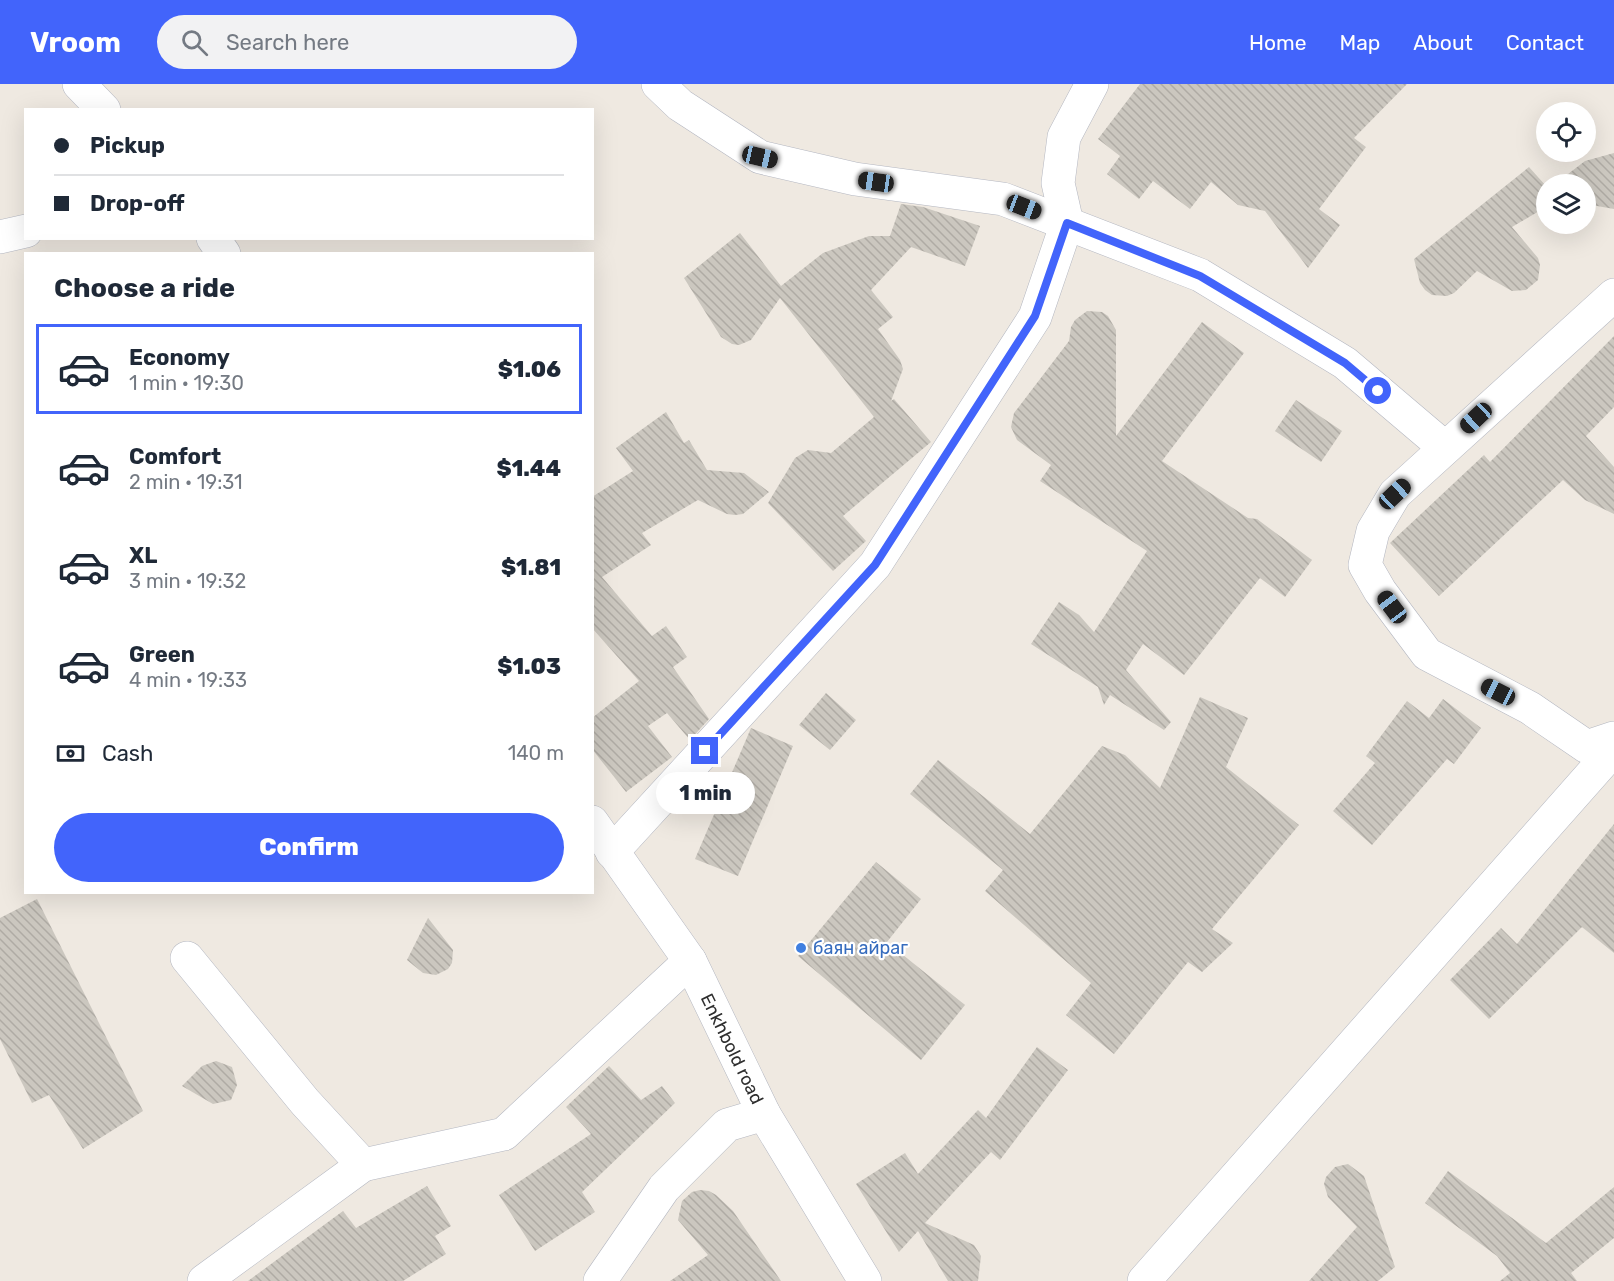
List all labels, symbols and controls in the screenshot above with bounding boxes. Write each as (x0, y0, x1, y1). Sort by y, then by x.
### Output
search box (157, 15, 577, 69)
text: Vroom (30, 26, 121, 59)
icon: search (178, 26, 211, 59)
text: Search here (226, 29, 349, 56)
text: Home (1249, 30, 1306, 55)
text: Map (1339, 30, 1380, 55)
text: About (1413, 30, 1473, 55)
text: Contact (1506, 30, 1584, 55)
map controls (1536, 102, 1596, 234)
button: locate (1536, 102, 1596, 162)
text: Pickup (90, 132, 165, 159)
car (740, 144, 780, 170)
car (857, 171, 895, 193)
button: layers (1536, 174, 1596, 234)
text: Drop-off (90, 190, 185, 217)
car (1004, 192, 1044, 222)
text: Choose a ride (54, 272, 235, 304)
icon: car (57, 342, 111, 396)
text: Economy (129, 344, 230, 371)
text: $1.06 (498, 356, 561, 383)
text: 1 min · 19:30 (129, 371, 244, 395)
route start (1364, 377, 1391, 404)
car (1457, 399, 1495, 437)
icon: car (57, 441, 111, 495)
text: Comfort (129, 443, 221, 470)
text: $1.44 (497, 455, 561, 482)
text: 2 min · 19:31 (129, 470, 243, 494)
car (1376, 475, 1414, 513)
icon: car (57, 540, 111, 594)
text: XL (129, 542, 157, 569)
text: $1.81 (501, 554, 561, 581)
text: 3 min · 19:32 (129, 569, 246, 593)
car (1374, 587, 1410, 627)
icon: car (57, 639, 111, 693)
text: Green (129, 641, 195, 668)
text: $1.03 (497, 653, 561, 680)
text: 4 min · 19:33 (129, 668, 247, 692)
car (1478, 676, 1518, 708)
icon: cash (54, 737, 87, 770)
route end (691, 737, 718, 764)
text: Cash (102, 740, 153, 767)
text: 140 m (508, 741, 564, 765)
callout: 1 min (656, 772, 754, 814)
text: 1 min (679, 781, 732, 805)
button: Confirm (54, 813, 564, 882)
place label: баян айраг (813, 937, 908, 959)
marker: баян айраг (794, 941, 808, 955)
street label: Enkhbold road (696, 990, 768, 1108)

